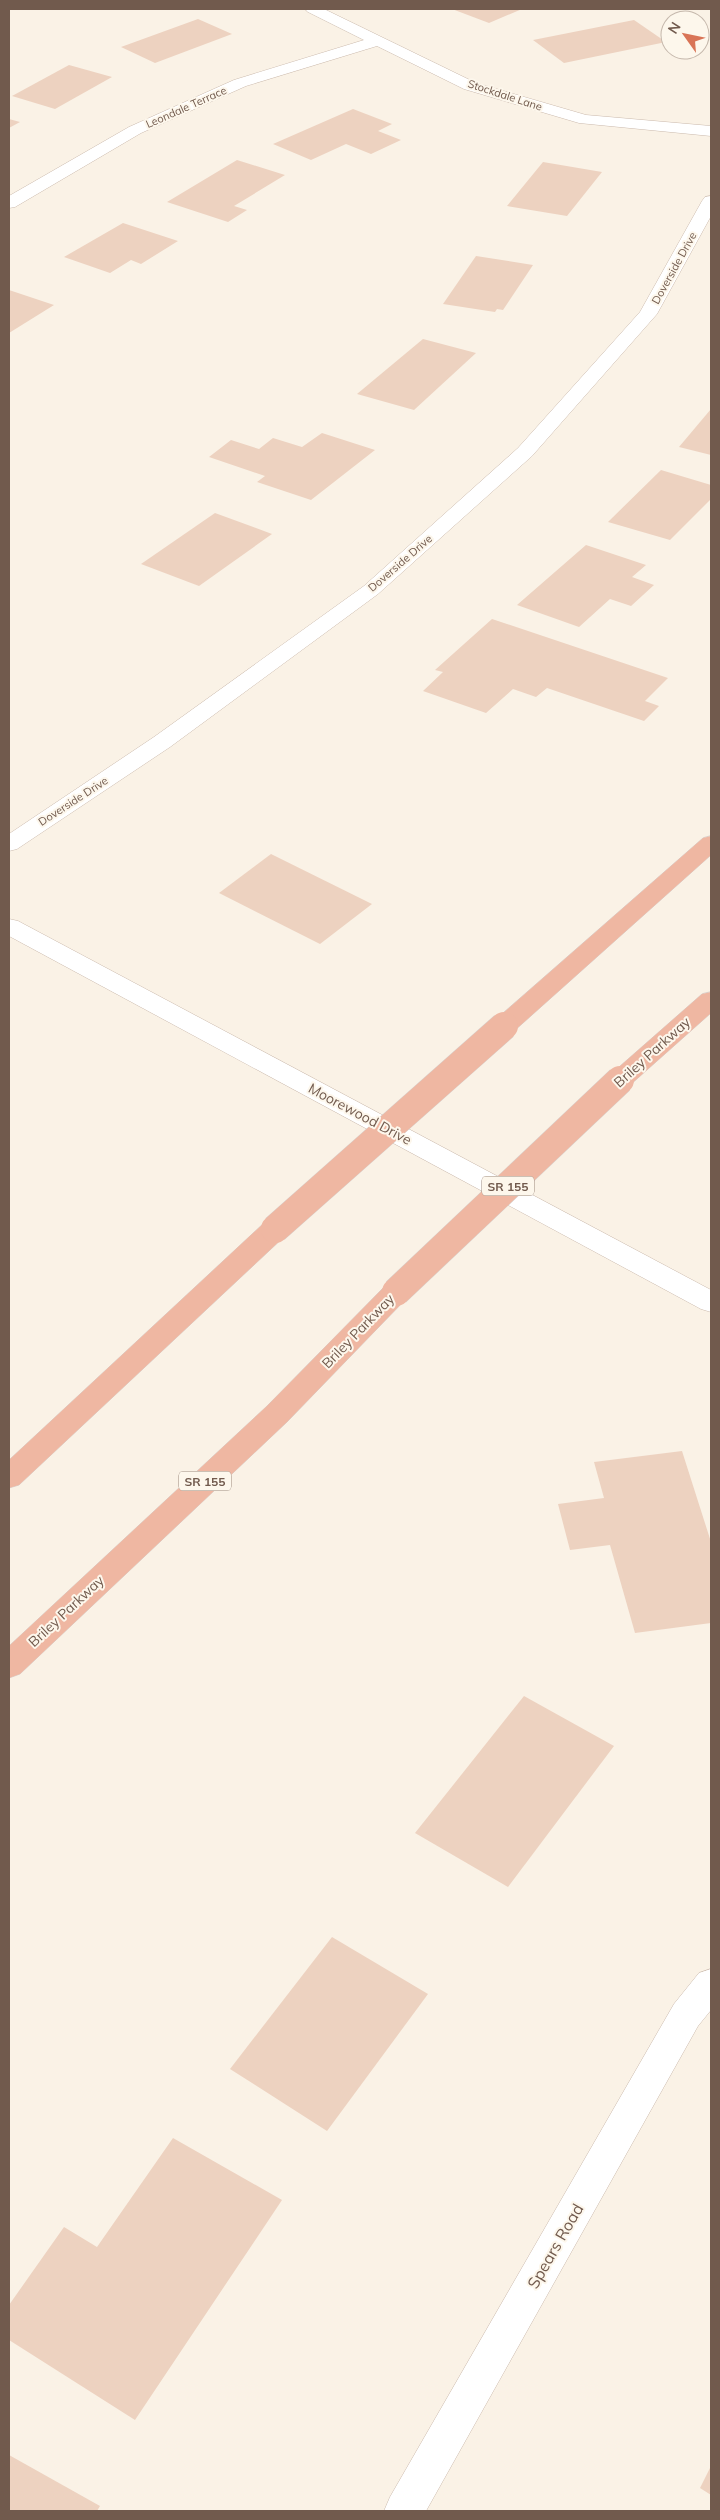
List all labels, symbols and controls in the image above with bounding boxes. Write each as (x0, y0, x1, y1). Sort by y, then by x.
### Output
north arrow (660, 10, 710, 60)
text: N (664, 19, 685, 37)
street label: Stockdale Lane (466, 76, 544, 114)
street label: Leondale Terrace (143, 83, 229, 131)
street label: Doverside Drive (648, 230, 700, 306)
street label: Doverside Drive (365, 531, 435, 595)
street label: Doverside Drive (36, 773, 110, 829)
street label: Briley Parkway (610, 1013, 694, 1091)
street label: Moorewood Drive (305, 1079, 415, 1149)
road number: SR 155 (482, 1176, 534, 1196)
street label: Briley Parkway (318, 1289, 399, 1372)
road number: SR 155 (179, 1472, 231, 1490)
street label: Briley Parkway (24, 1571, 108, 1651)
street label: Spears Road (523, 2200, 587, 2292)

